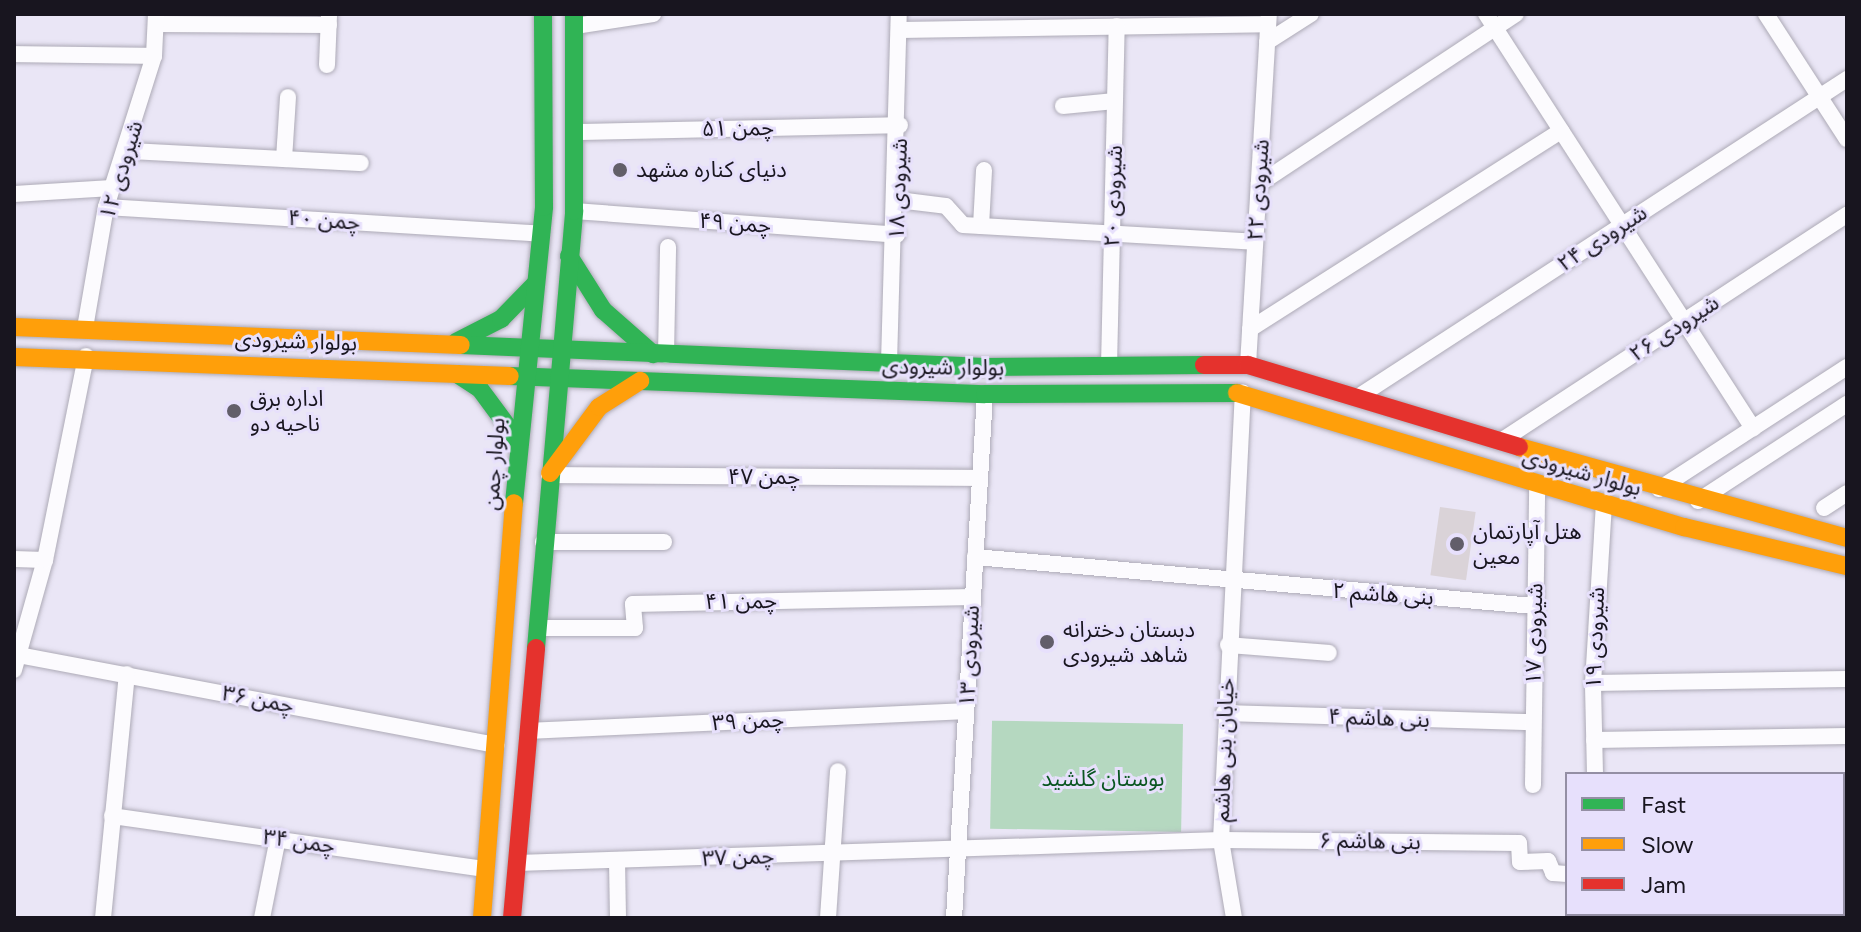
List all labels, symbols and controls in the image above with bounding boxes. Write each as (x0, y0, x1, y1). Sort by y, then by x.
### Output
street label: چمن ۵۱ (702, 114, 774, 142)
street label: شیرودی ۱۲ (93, 117, 149, 223)
street label: شیرودی ۱۸ (883, 138, 913, 240)
street label: شیرودی ۲۲ (1241, 138, 1275, 242)
street label: شیرودی ۲۰ (1098, 145, 1128, 247)
place label: دنیای کناره مشهد (636, 157, 787, 183)
marker: دنیای کناره مشهد (611, 161, 629, 179)
street label: شیرودی ۲۴ (1552, 199, 1652, 277)
street label: چمن ۴۰ (287, 204, 361, 236)
street label: چمن ۴۹ (698, 207, 772, 239)
street label: شیرودی ۲۶ (1624, 289, 1724, 367)
street label: بولوار شیرودی (234, 326, 358, 356)
street label: بولوار شیرودی (882, 353, 1004, 381)
place label: اداره برق ناحیه دو (250, 385, 324, 436)
marker: اداره برق ناحیه دو (225, 402, 243, 420)
street label: بولوار چمن (478, 417, 510, 511)
street label: بولوار شیرودی (1520, 442, 1644, 502)
street label: چمن ۴۷ (728, 464, 800, 490)
place label: هتل آپارتمان معین (1473, 518, 1582, 570)
marker: هتل آپارتمان معین (1448, 535, 1466, 553)
street label: بنی هاشم ۲ (1331, 577, 1435, 611)
street label: شیرودی ۱۷ (1520, 583, 1548, 685)
street label: چمن ۴۱ (705, 587, 777, 615)
street label: شیرودی ۱۹ (1580, 587, 1610, 689)
street label: شیرودی ۱۳ (953, 604, 985, 708)
place label: دبستان دخترانه شاهد شیرودی (1063, 616, 1195, 668)
marker: دبستان دخترانه شاهد شیرودی (1038, 633, 1056, 651)
street label: خیابان بنی هاشم (1208, 678, 1240, 822)
street label: چمن ۳۶ (220, 679, 296, 719)
street label: بنی هاشم ۴ (1328, 703, 1430, 733)
street label: چمن ۳۹ (711, 706, 785, 736)
park label: بوستان گلشید (1042, 766, 1164, 792)
legend (1565, 772, 1845, 916)
text: Fast (1641, 790, 1686, 819)
street label: چمن ۳۴ (261, 823, 337, 859)
street label: بنی هاشم ۶ (1319, 827, 1421, 855)
text: Slow (1641, 830, 1693, 859)
street label: چمن ۳۷ (701, 843, 775, 871)
text: Jam (1641, 870, 1686, 899)

